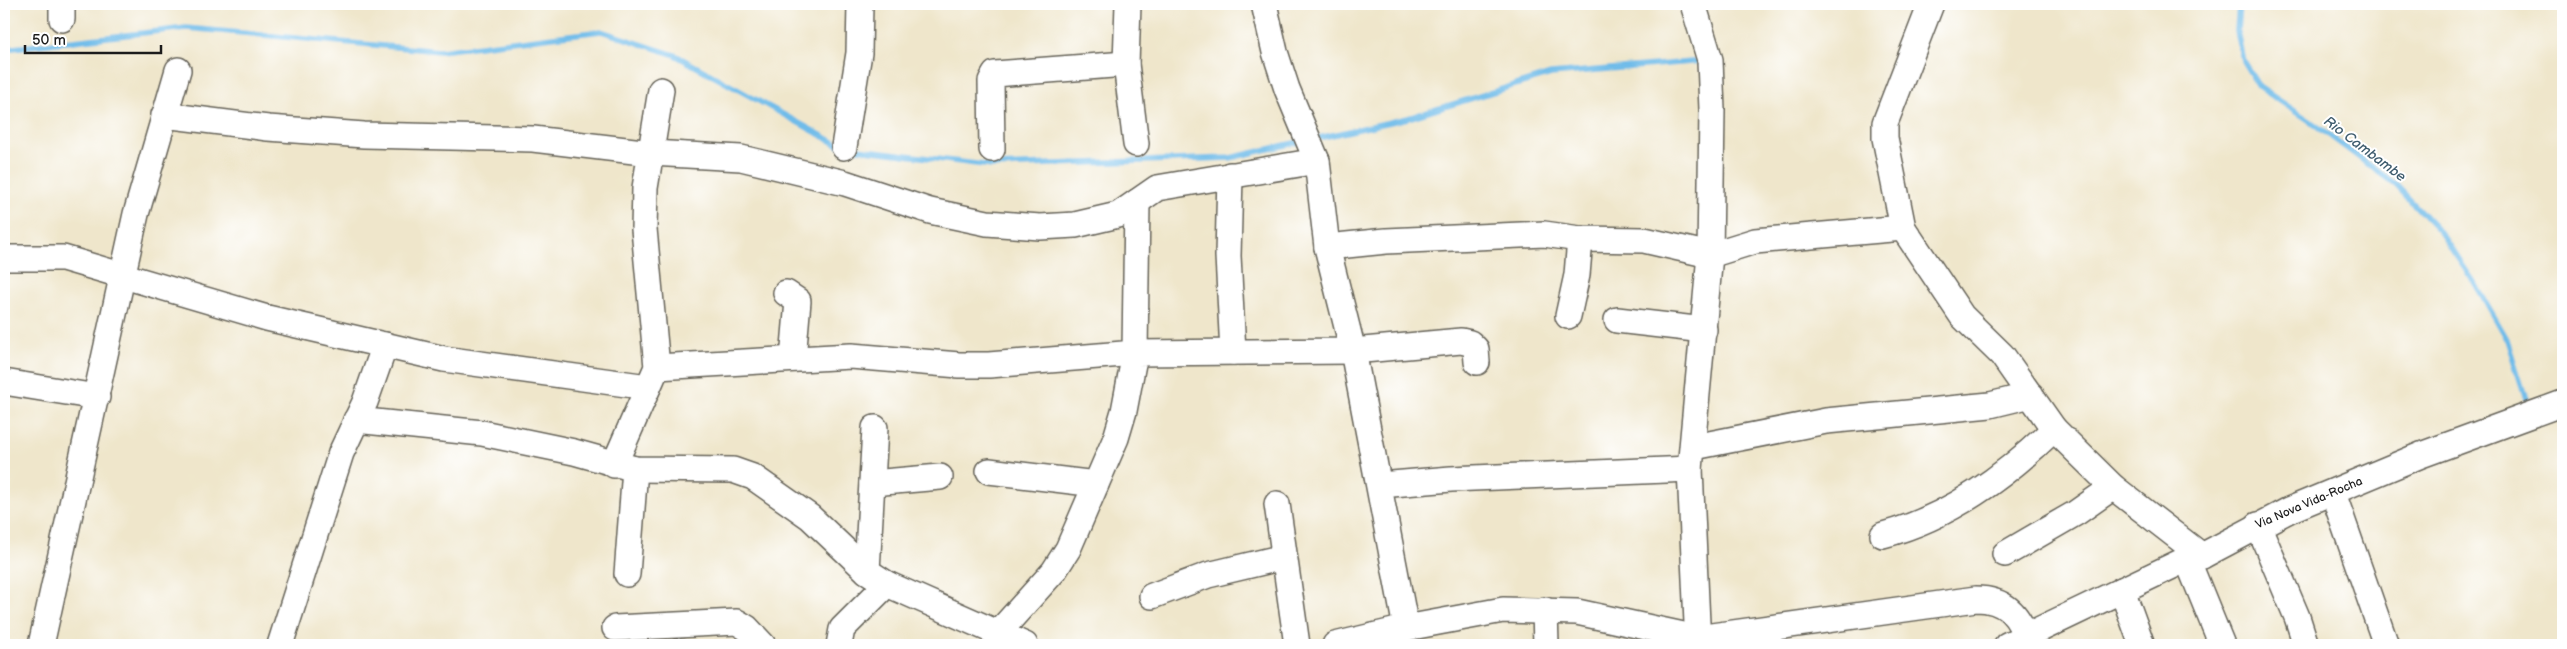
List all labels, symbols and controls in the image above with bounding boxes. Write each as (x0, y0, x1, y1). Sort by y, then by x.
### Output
scale bar (25, 22, 161, 54)
text: 50 m (32, 31, 66, 50)
water label: Rio Cambambe (2321, 113, 2409, 185)
street label: Via Nova Vida-Rocha (2253, 474, 2365, 532)

